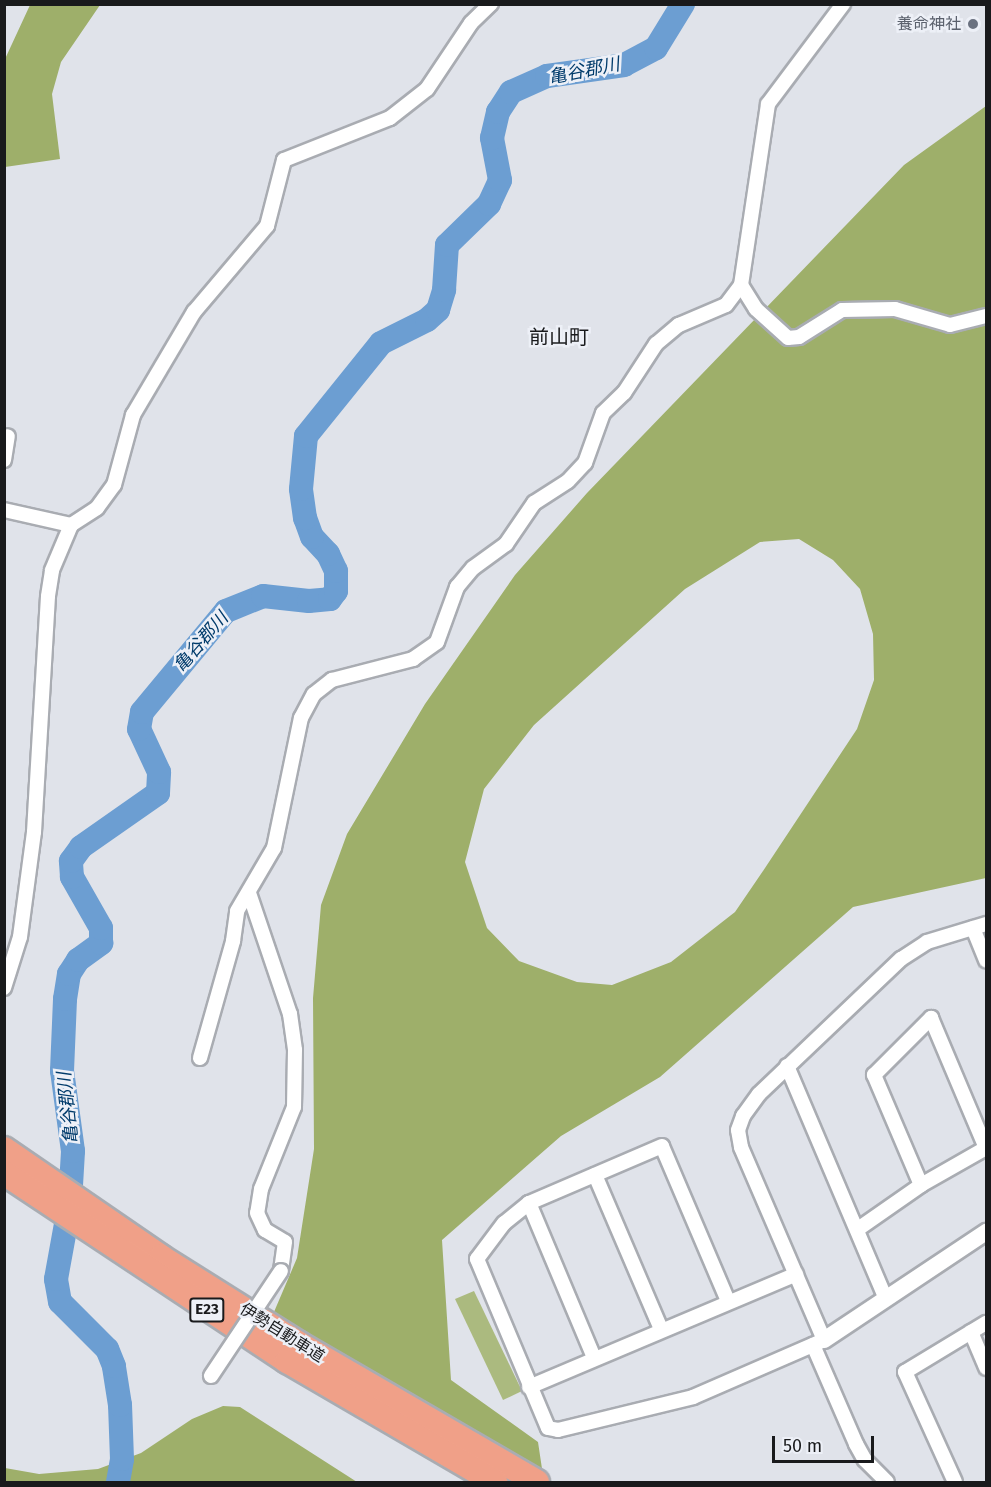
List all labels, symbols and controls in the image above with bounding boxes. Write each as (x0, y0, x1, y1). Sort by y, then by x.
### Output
place label: 養命神社 (897, 14, 961, 34)
marker: 養命神社 (966, 17, 980, 31)
water label: 亀谷郡川 (547, 54, 621, 88)
district label: 前山町 (529, 325, 589, 349)
water label: 亀谷郡川 (169, 608, 233, 676)
water label: 亀谷郡川 (53, 1071, 83, 1145)
road number: E23 (189, 1298, 225, 1322)
street label: 伊勢自動車道 (236, 1299, 328, 1367)
scale bar (775, 1424, 877, 1462)
text: 50 m (783, 1435, 822, 1457)

